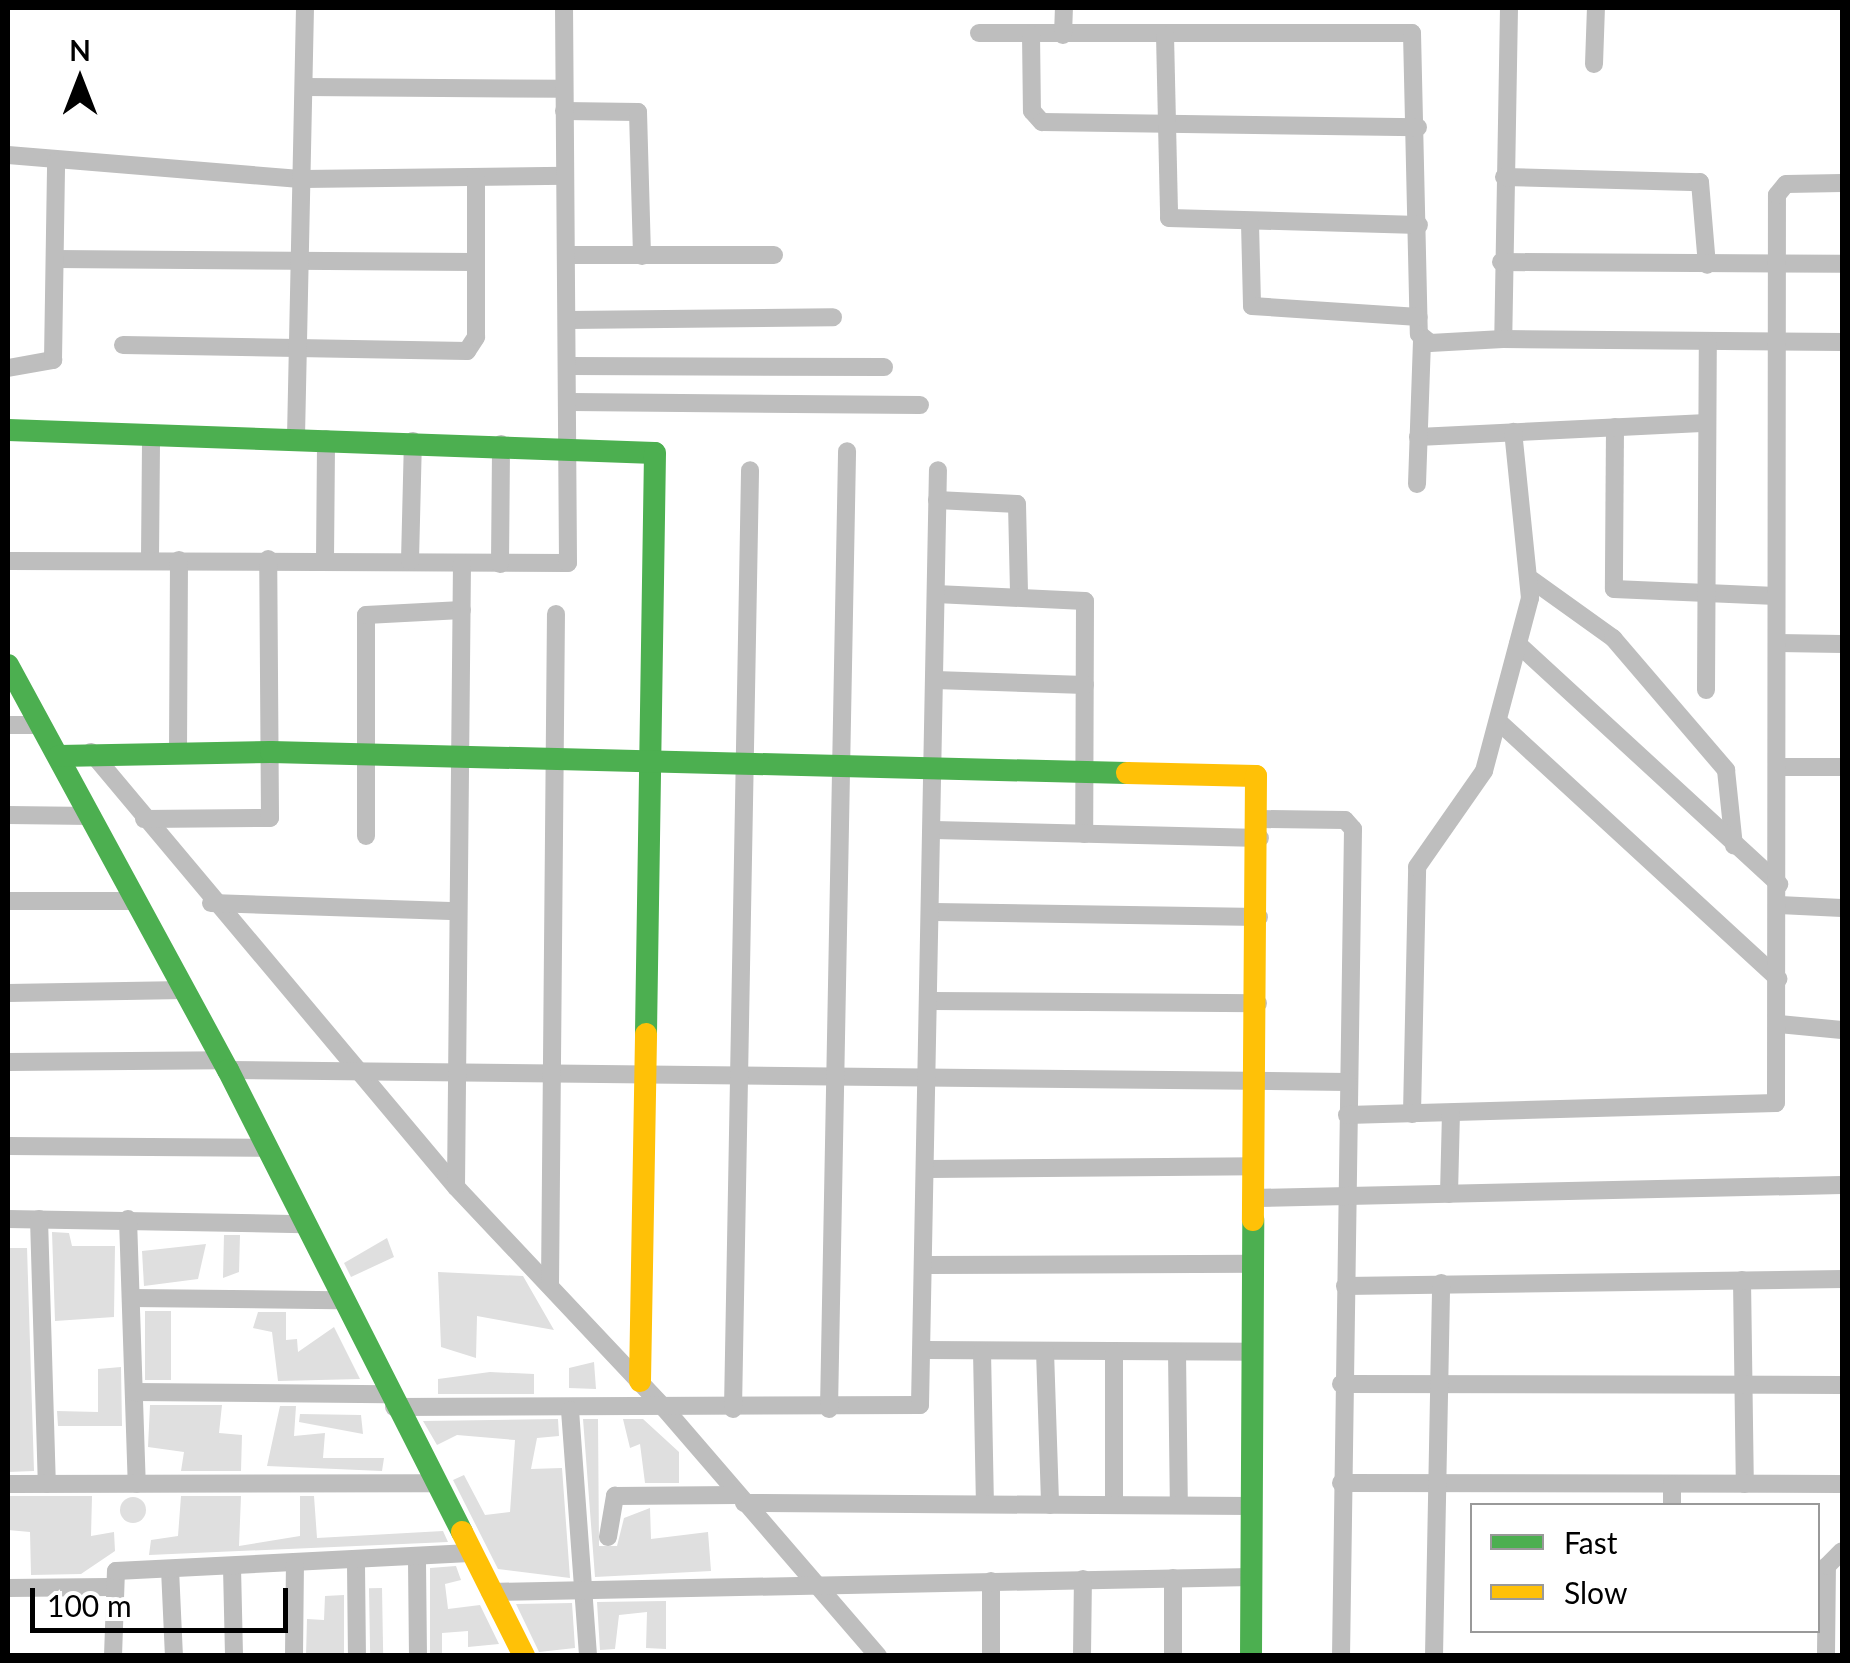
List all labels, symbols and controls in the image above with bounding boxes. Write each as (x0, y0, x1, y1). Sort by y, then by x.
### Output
north arrow (30, 30, 130, 130)
text: N (69, 33, 91, 67)
legend (1470, 1503, 1820, 1633)
text: Fast (1564, 1524, 1618, 1560)
scale bar (35, 1568, 292, 1630)
text: Slow (1564, 1574, 1627, 1610)
text: 100 m (47, 1587, 132, 1623)

